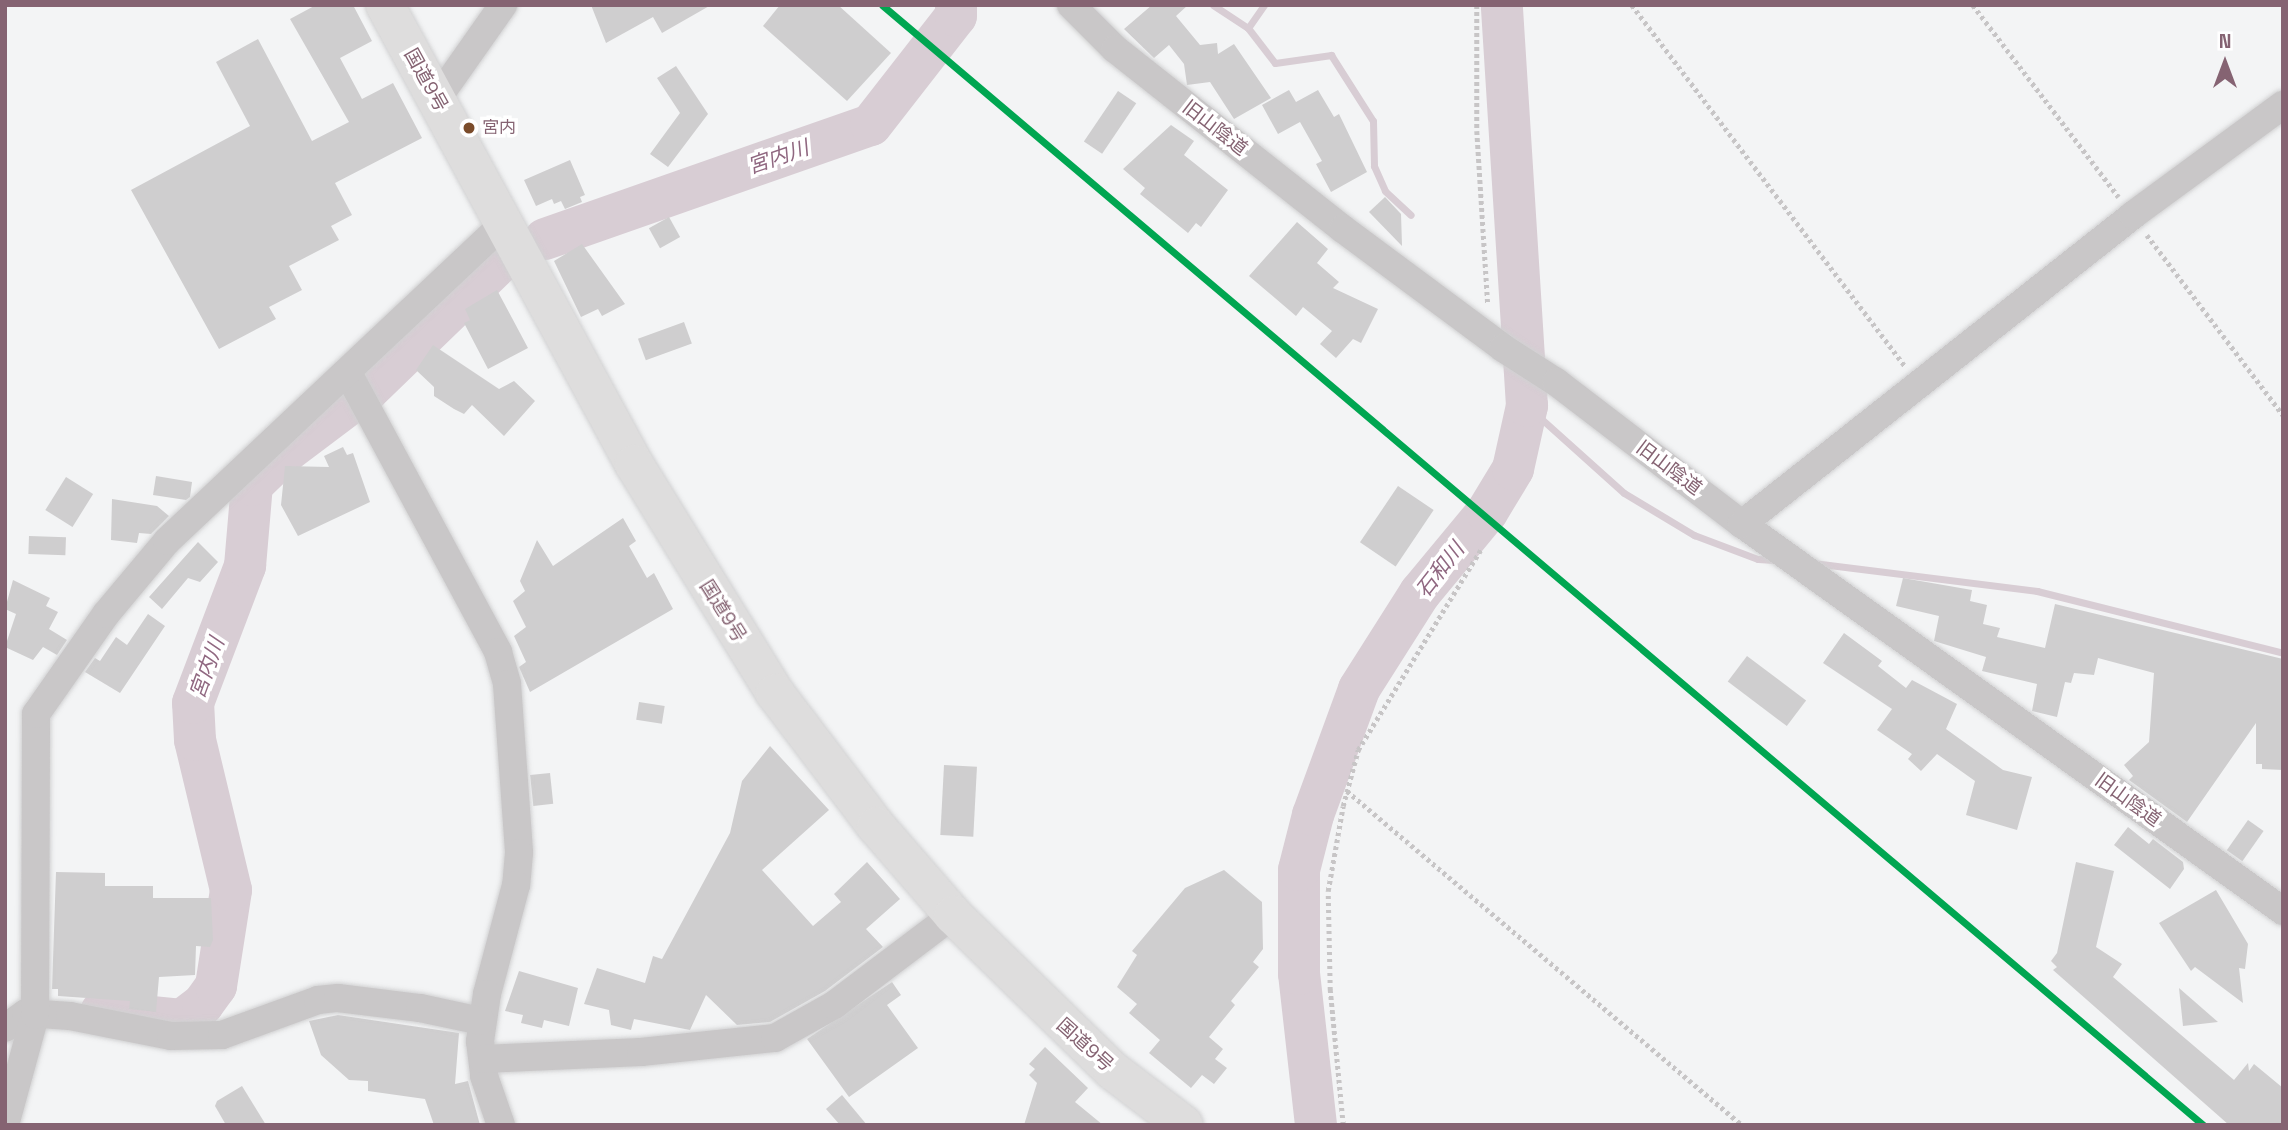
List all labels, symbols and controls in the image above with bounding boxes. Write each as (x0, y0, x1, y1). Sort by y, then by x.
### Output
north arrow (2190, 28, 2260, 98)
text: N (2219, 29, 2231, 54)
street label: 国道9号 (399, 44, 453, 116)
street label: 旧山陰道 (1178, 96, 1252, 160)
place label: 宮内 (482, 118, 516, 138)
marker: 宮内 (462, 121, 476, 135)
water label: 宮内川 (744, 135, 812, 179)
street label: 旧山陰道 (1632, 436, 1706, 500)
water label: 石和川 (1411, 537, 1469, 603)
street label: 国道9号 (695, 576, 751, 646)
water label: 宮内川 (184, 634, 230, 702)
street label: 旧山陰道 (2091, 768, 2165, 832)
street label: 国道9号 (1052, 1014, 1118, 1076)

